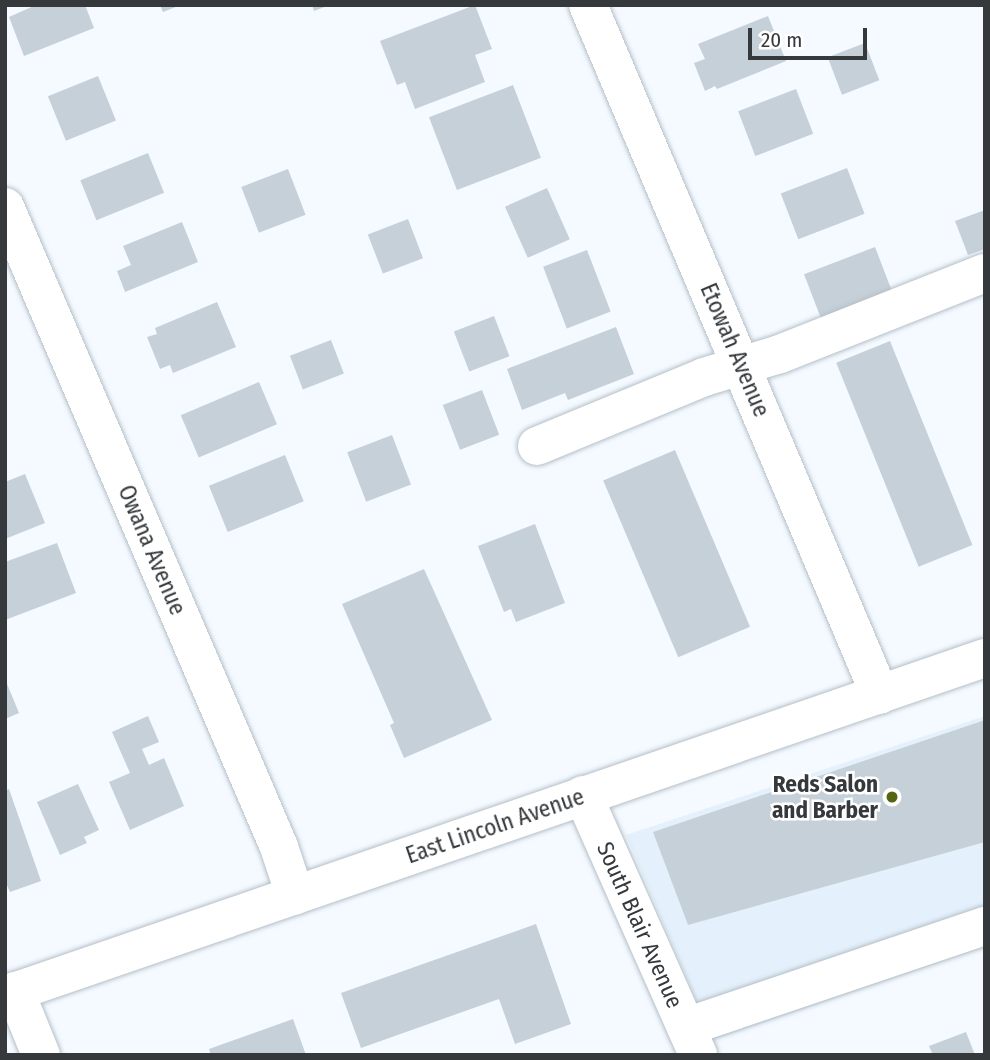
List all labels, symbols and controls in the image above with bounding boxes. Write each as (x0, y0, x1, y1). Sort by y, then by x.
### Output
scale bar (752, 14, 871, 58)
text: 20 m (761, 27, 802, 53)
street label: Etowah Avenue (694, 279, 776, 421)
street label: Owana Avenue (112, 481, 192, 619)
place label: Reds Salon and Barber (772, 770, 878, 824)
street label: East Lincoln Avenue (402, 783, 588, 869)
marker: Reds Salon and Barber (884, 789, 900, 805)
street label: South Blair Avenue (591, 838, 689, 1012)

